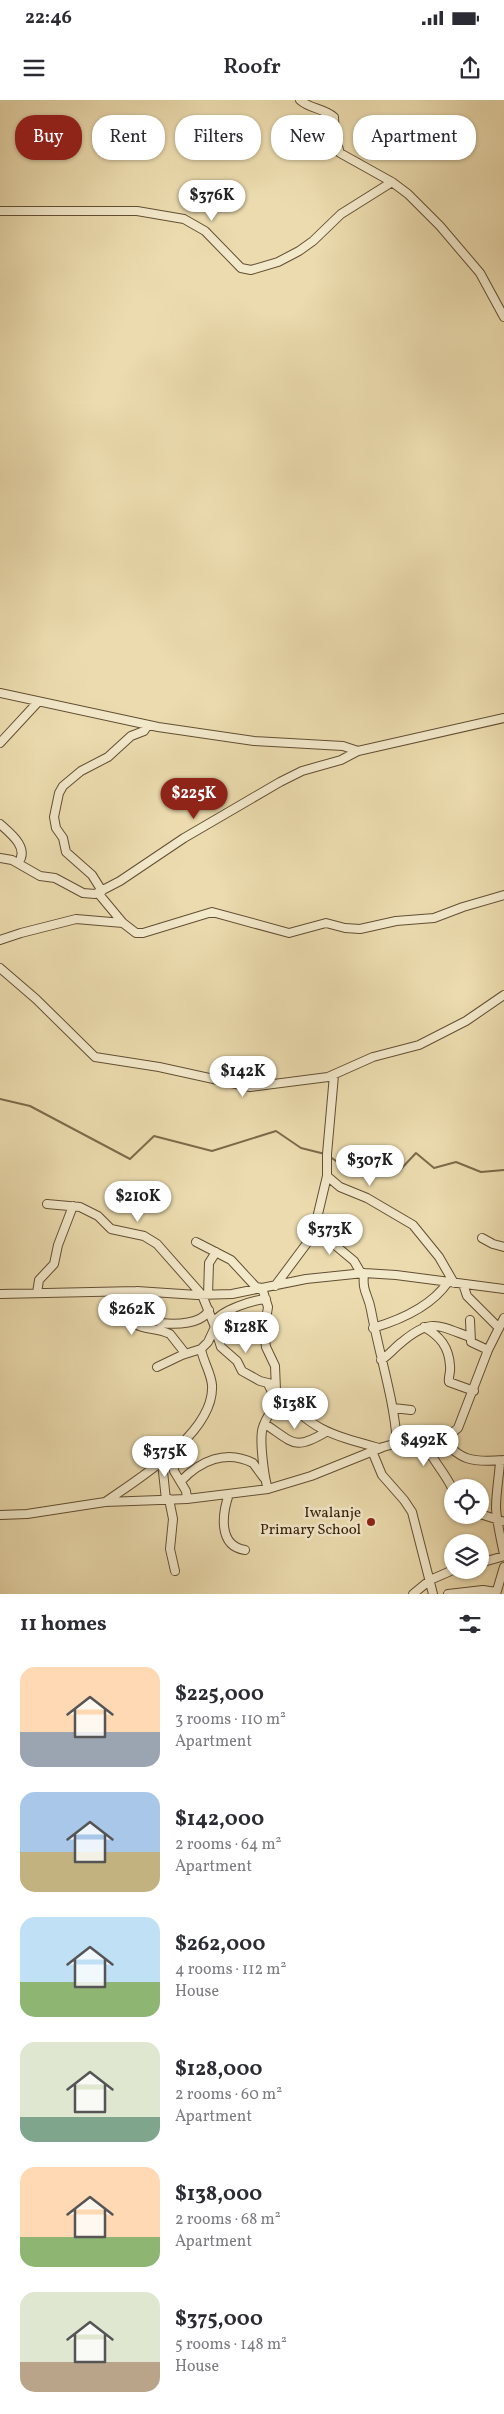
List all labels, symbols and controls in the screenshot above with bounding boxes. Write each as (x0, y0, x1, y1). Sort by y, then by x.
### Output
text: 22:46 (25, 5, 72, 31)
text: Roofr (223, 52, 281, 83)
icon: menu (20, 54, 48, 82)
icon: share (456, 54, 484, 82)
chip: Buy (15, 115, 82, 160)
chip: Rent (92, 115, 165, 160)
chip: Filters (175, 115, 261, 160)
chip: New (271, 115, 343, 160)
chip: Apartment (353, 115, 476, 160)
pin: $376K (177, 180, 247, 222)
text: $376K (190, 185, 234, 207)
pin: $225K (159, 778, 229, 820)
text: $225K (172, 783, 216, 805)
pin: $142K (208, 1056, 278, 1098)
text: $142K (221, 1061, 265, 1083)
pin: $307K (335, 1144, 405, 1187)
text: $307K (347, 1150, 393, 1172)
pin: $210K (103, 1180, 173, 1223)
text: $210K (115, 1186, 161, 1208)
pin: $373K (295, 1214, 365, 1256)
text: $373K (308, 1219, 352, 1241)
pin: $262K (97, 1294, 167, 1336)
text: $262K (109, 1299, 155, 1321)
pin: $128K (211, 1312, 281, 1354)
text: $128K (224, 1317, 268, 1339)
pin: $138K (260, 1388, 330, 1430)
text: $138K (273, 1393, 317, 1415)
pin: $492K (389, 1424, 459, 1467)
text: $492K (401, 1430, 447, 1452)
pin: $375K (130, 1436, 200, 1478)
text: $375K (143, 1441, 187, 1463)
map controls (444, 1479, 489, 1579)
button: locate (444, 1479, 489, 1524)
place label: Iwalanje Primary School (260, 1503, 361, 1541)
marker: Iwalanje Primary School (365, 1516, 377, 1528)
button: layers (444, 1534, 489, 1579)
text: 11 homes (20, 1610, 107, 1639)
icon: filters (456, 1610, 484, 1638)
text: $225,000 (175, 1680, 264, 1709)
icon: home (60, 1687, 120, 1747)
text: 3 rooms · 110 m² (175, 1709, 286, 1731)
text: Apartment (175, 1731, 252, 1753)
text: $142,000 (175, 1805, 264, 1834)
icon: home (60, 1812, 120, 1872)
text: 2 rooms · 64 m² (175, 1834, 282, 1856)
text: Apartment (175, 1856, 252, 1878)
text: $262,000 (175, 1930, 265, 1959)
icon: home (60, 1937, 120, 1997)
text: 4 rooms · 112 m² (175, 1959, 286, 1981)
text: House (175, 1981, 219, 2003)
text: $128,000 (175, 2055, 262, 2084)
icon: home (60, 2062, 120, 2122)
text: 2 rooms · 60 m² (175, 2084, 282, 2106)
text: Apartment (175, 2106, 252, 2128)
text: $138,000 (175, 2180, 262, 2209)
icon: home (60, 2187, 120, 2247)
text: 2 rooms · 68 m² (175, 2209, 281, 2231)
text: Apartment (175, 2231, 252, 2253)
text: $375,000 (175, 2305, 263, 2334)
icon: home (60, 2312, 120, 2372)
text: 5 rooms · 148 m² (175, 2334, 287, 2356)
text: House (175, 2356, 219, 2378)

